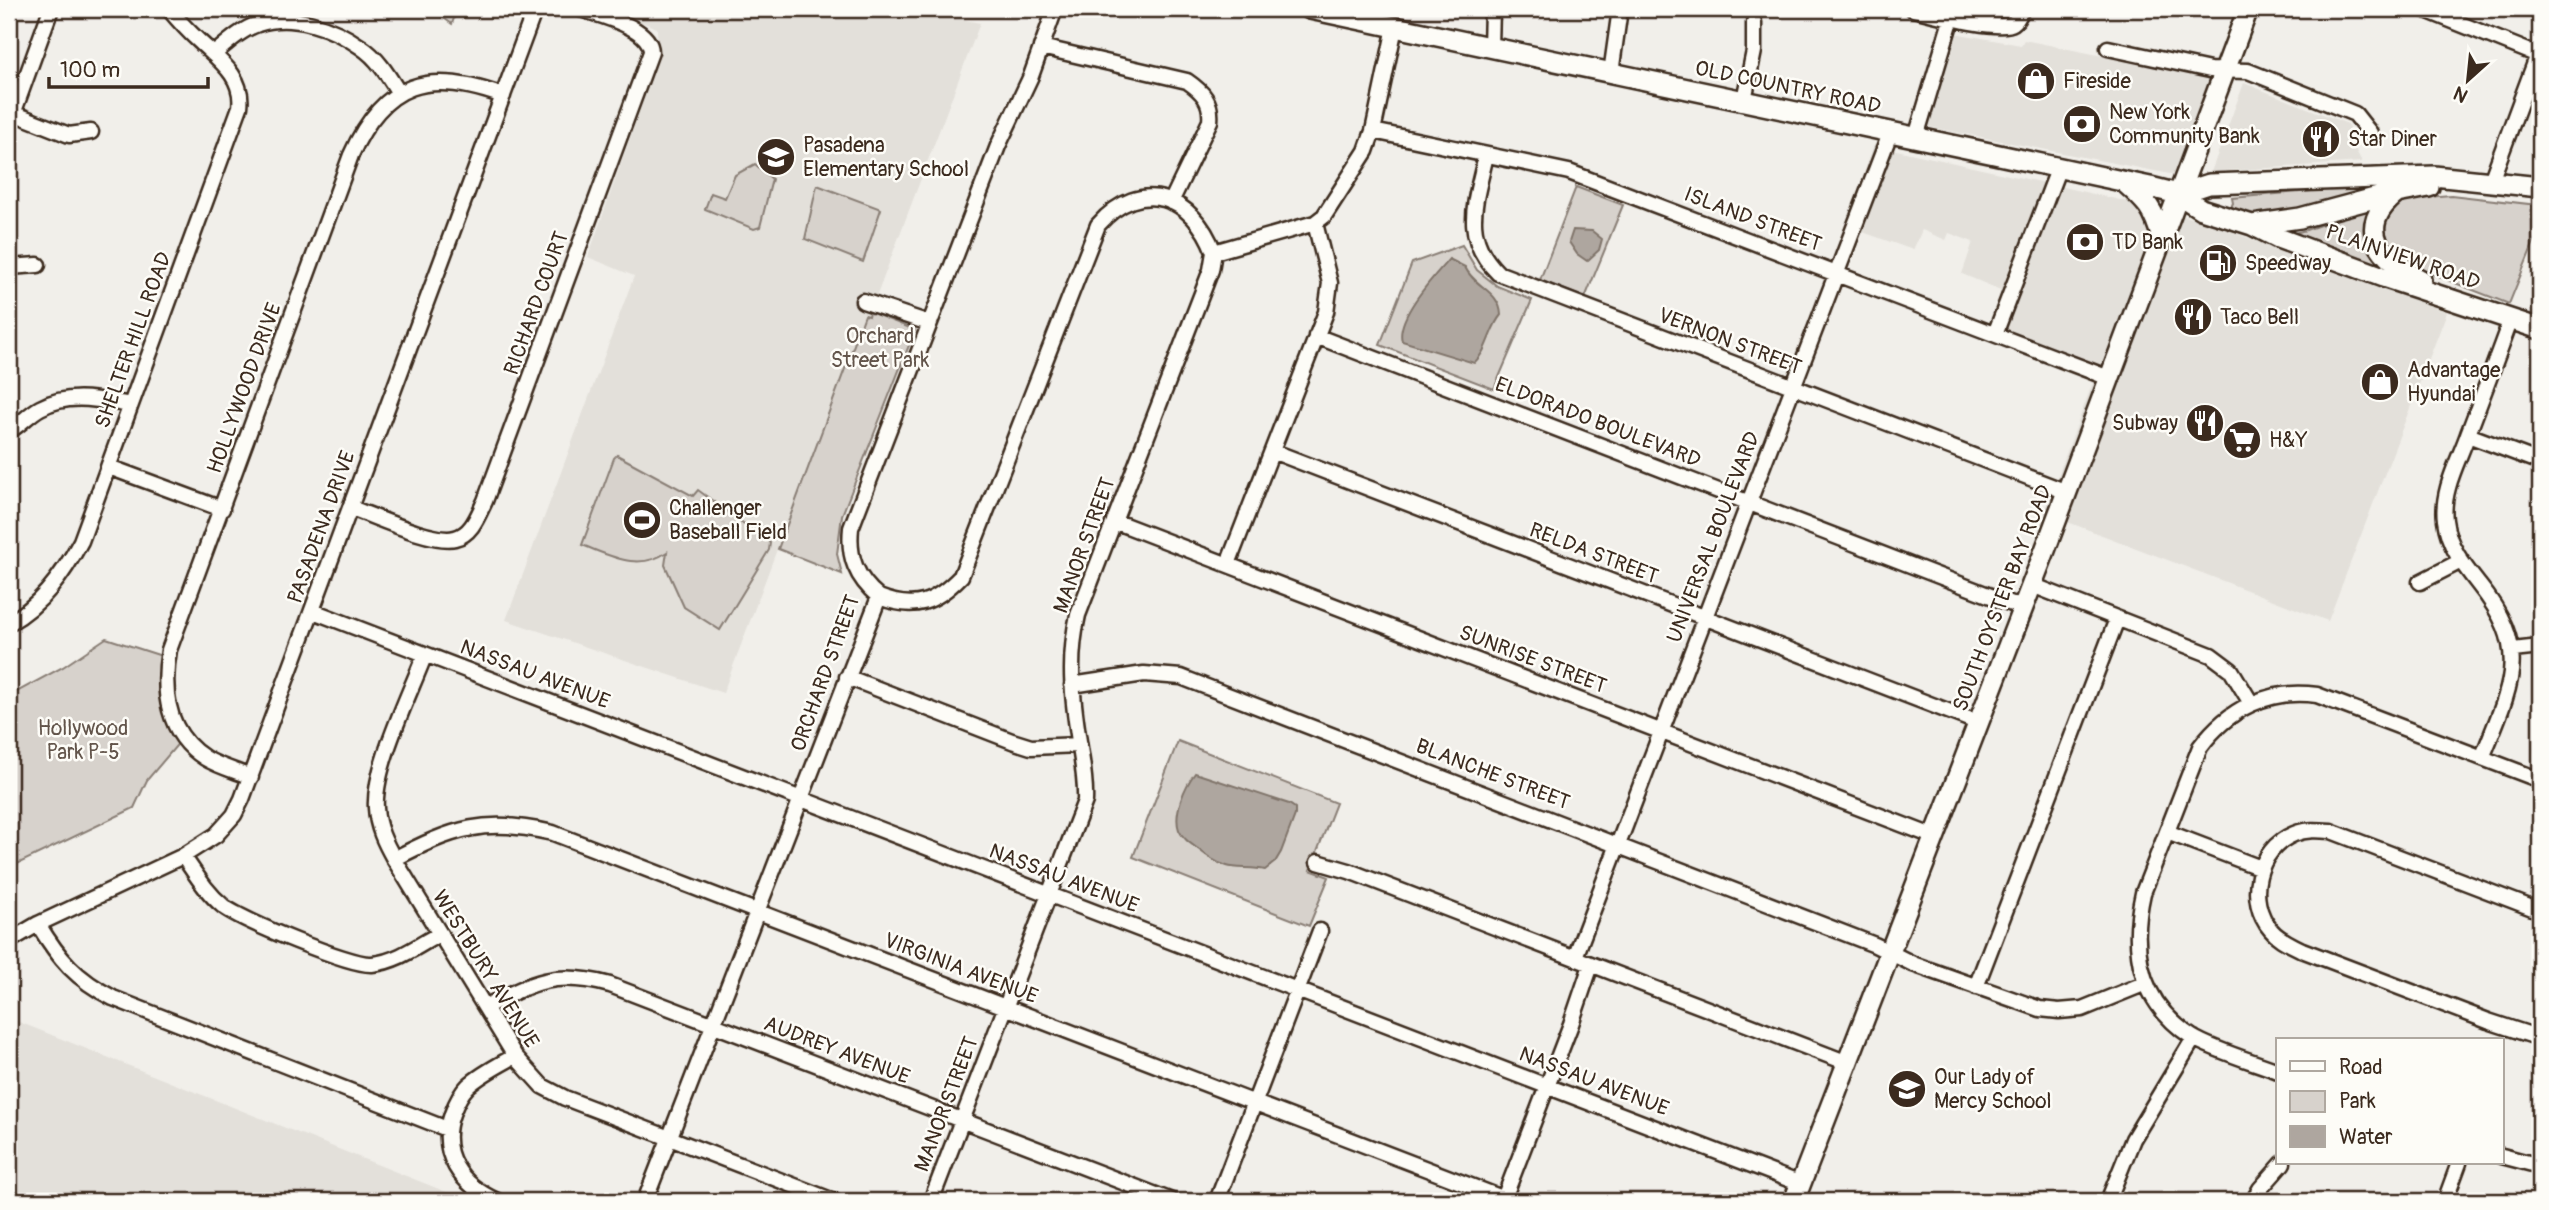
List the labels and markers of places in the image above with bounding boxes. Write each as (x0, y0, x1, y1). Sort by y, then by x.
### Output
shop icon: Fireside (2015, 60, 2057, 102)
place label: Fireside (2063, 68, 2131, 95)
place label: New York Community Bank (2109, 99, 2260, 150)
bank icon: New York Community Bank (2061, 103, 2103, 145)
restaurant icon: Star Diner (2300, 118, 2342, 160)
place label: Star Diner (2348, 126, 2437, 153)
place label: Pasadena Elementary School (803, 132, 969, 183)
school or university icon: Pasadena Elementary School (755, 136, 797, 178)
bank icon: TD Bank (2064, 221, 2106, 263)
place label: TD Bank (2112, 229, 2183, 256)
fuel station icon: Speedway (2197, 242, 2239, 284)
place label: Speedway (2245, 250, 2331, 277)
restaurant icon: Taco Bell (2172, 296, 2214, 338)
place label: Taco Bell (2220, 304, 2299, 331)
place label: Advantage Hyundai (2407, 357, 2501, 408)
shop icon: Advantage Hyundai (2359, 361, 2401, 403)
restaurant icon: Subway (2184, 402, 2226, 444)
place label: Subway (2112, 410, 2178, 437)
supermarket icon: H&Y (2221, 419, 2263, 461)
place label: H&Y (2269, 427, 2308, 454)
place label: Challenger Baseball Field (669, 495, 787, 546)
sports icon: Challenger Baseball Field (621, 499, 663, 541)
place label: Our Lady of Mercy School (1934, 1064, 2051, 1115)
school or university icon: Our Lady of Mercy School (1886, 1068, 1928, 1110)

